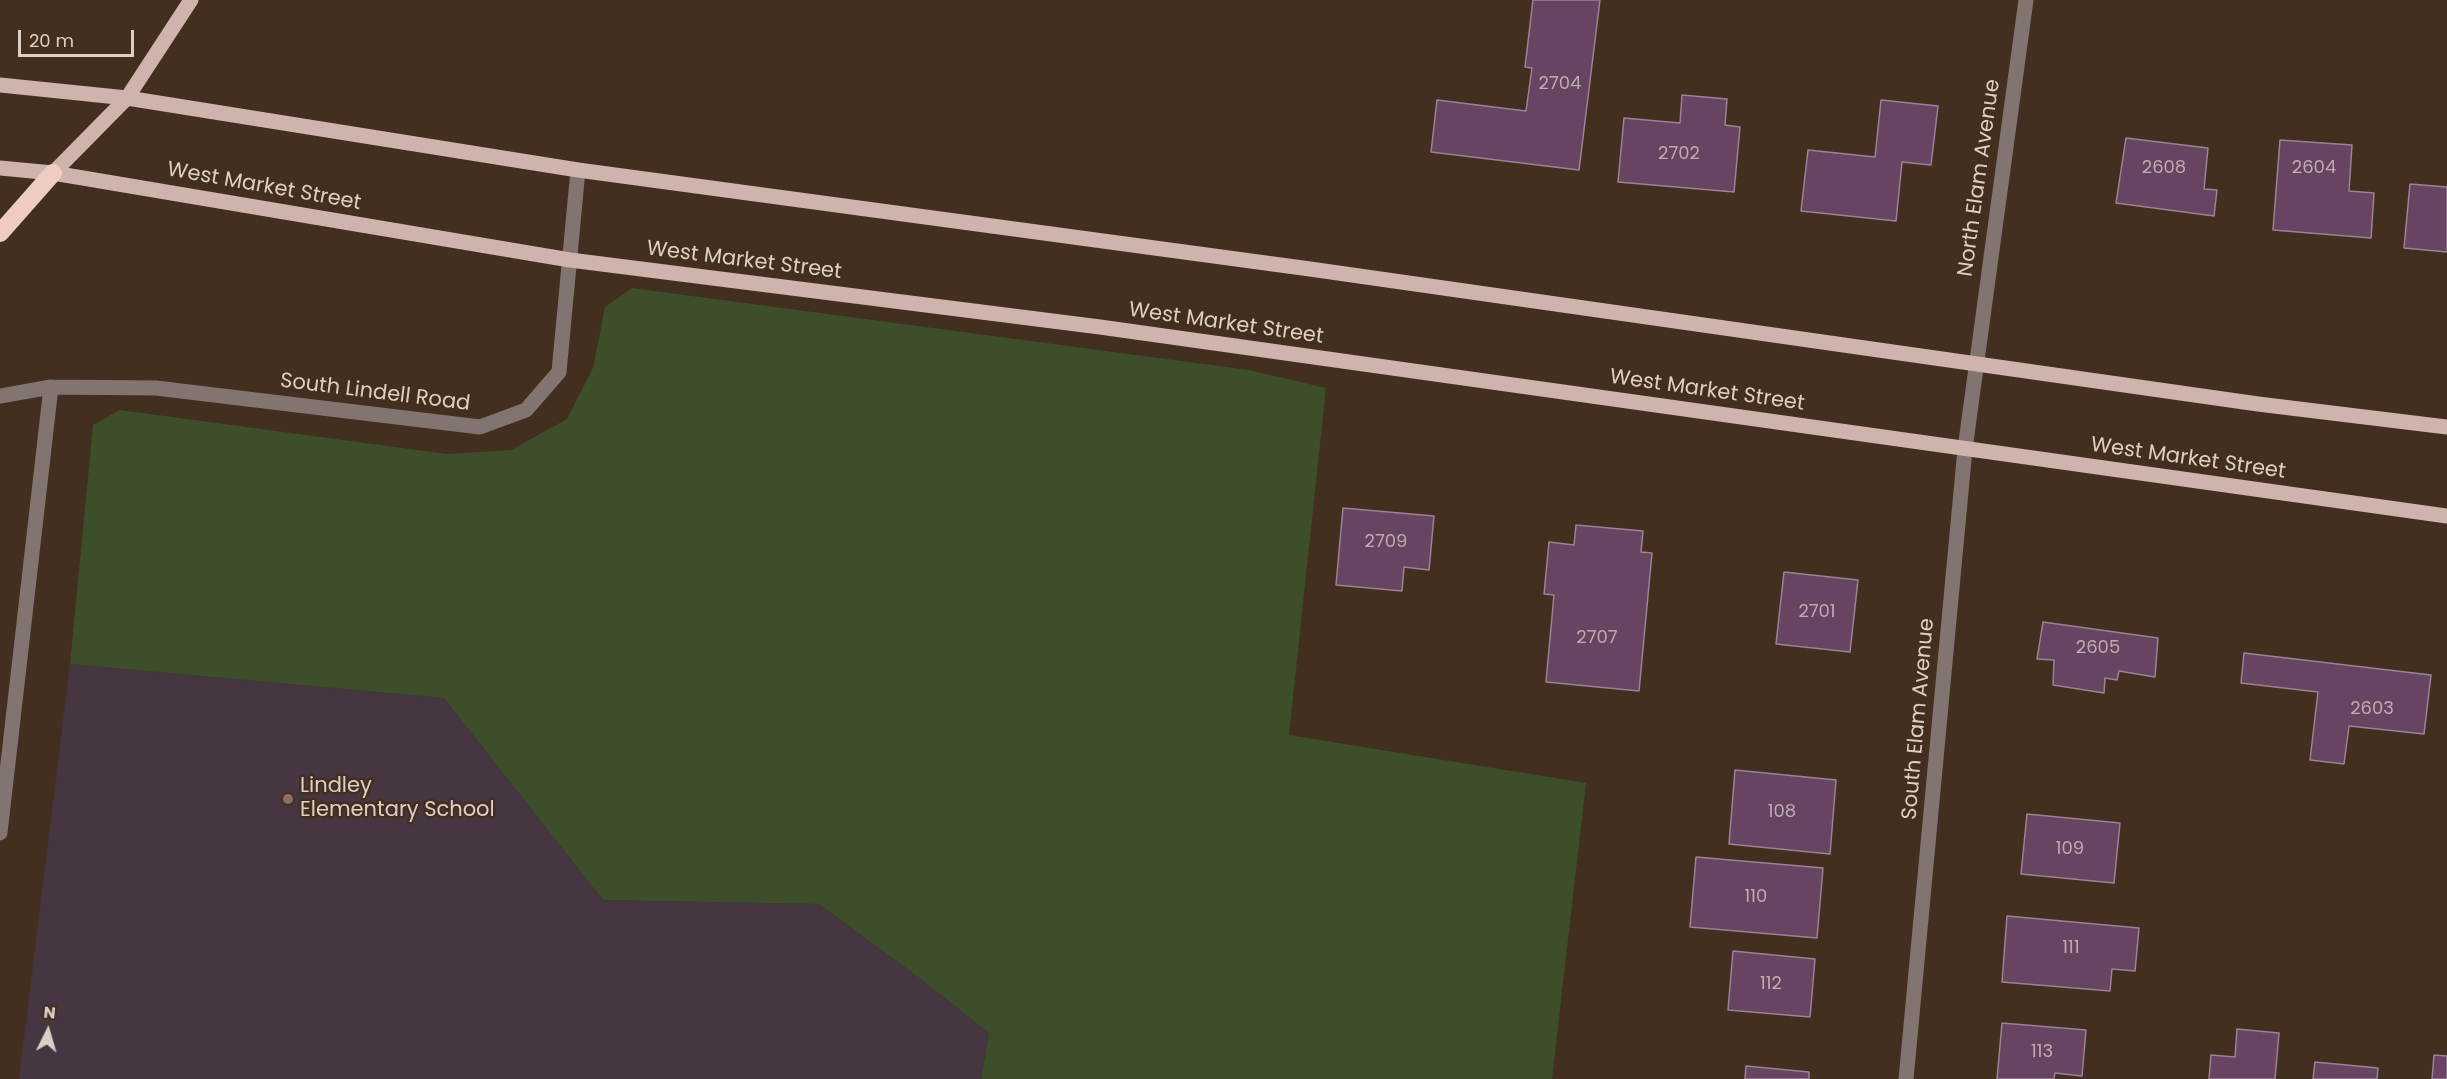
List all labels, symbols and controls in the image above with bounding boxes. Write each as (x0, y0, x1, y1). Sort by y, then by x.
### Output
scale bar (21, 18, 136, 56)
text: 20 m (29, 28, 74, 53)
house number: 2704 (1539, 73, 1581, 95)
street label: North Elam Avenue (1954, 78, 2006, 278)
house number: 2702 (1658, 143, 1700, 165)
house number: 2608 (2142, 157, 2186, 179)
house number: 2604 (2292, 157, 2336, 179)
street label: West Market Street (165, 158, 363, 216)
street label: West Market Street (645, 237, 843, 285)
street label: West Market Street (1127, 298, 1325, 350)
street label: West Market Street (1608, 365, 1806, 417)
street label: South Lindell Road (279, 369, 471, 417)
street label: West Market Street (2089, 433, 2287, 485)
house number: 2709 (1365, 531, 1407, 553)
house number: 2701 (1798, 601, 1836, 623)
street label: South Elam Avenue (1898, 617, 1940, 821)
house number: 2707 (1576, 627, 1618, 649)
house number: 2605 (2076, 637, 2120, 659)
house number: 2603 (2350, 698, 2394, 720)
place label: Lindley Elementary School (300, 774, 495, 824)
marker: Lindley Elementary School (281, 792, 295, 806)
house number: 108 (1768, 801, 1796, 823)
house number: 109 (2056, 838, 2084, 860)
house number: 110 (1745, 886, 1767, 908)
house number: 111 (2062, 937, 2080, 959)
house number: 112 (1760, 973, 1782, 995)
north arrow (18, 1001, 78, 1061)
text: N (43, 1001, 57, 1025)
house number: 113 (2031, 1041, 2053, 1063)

